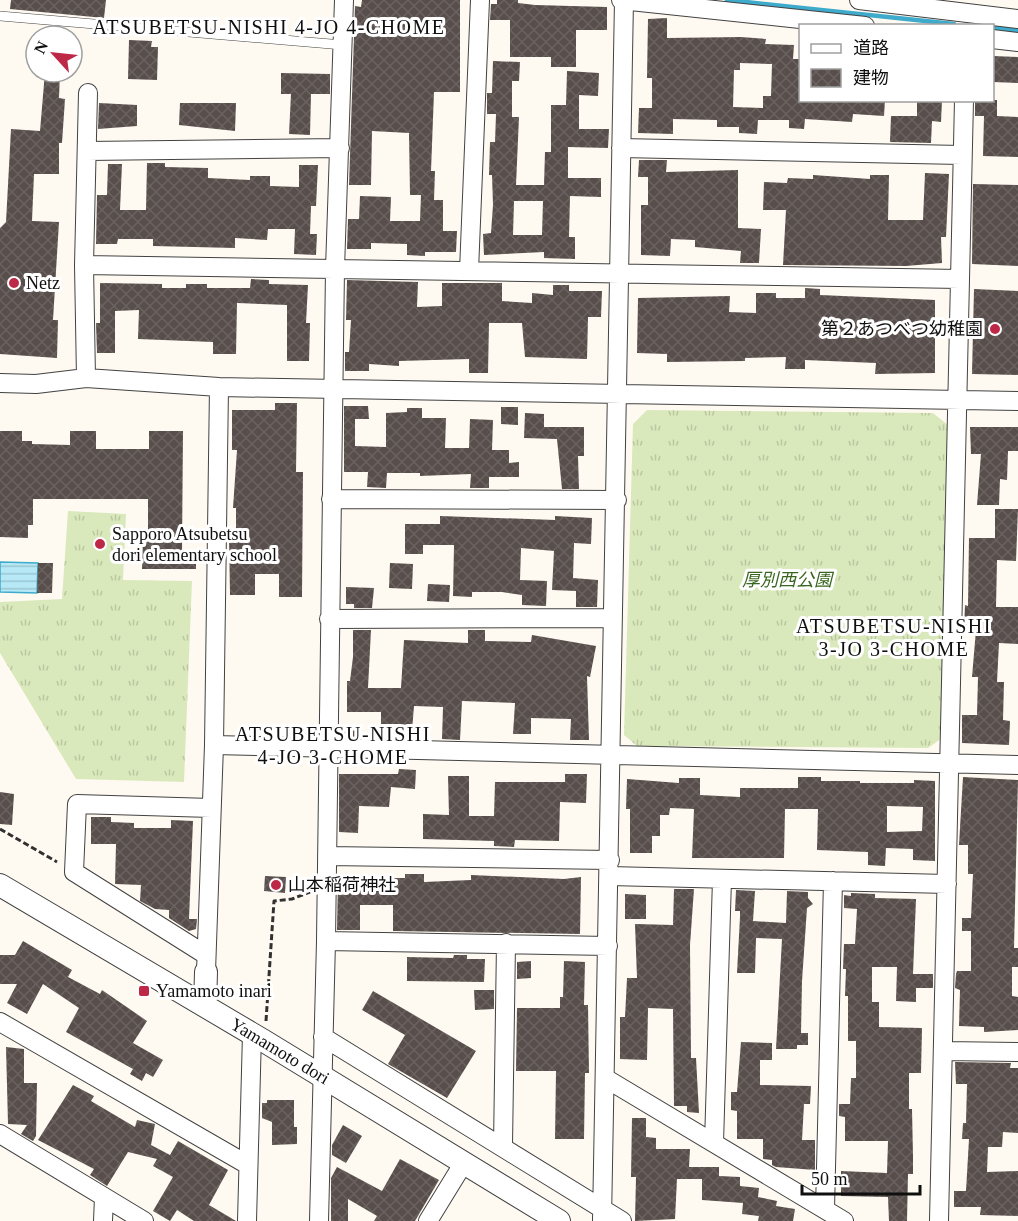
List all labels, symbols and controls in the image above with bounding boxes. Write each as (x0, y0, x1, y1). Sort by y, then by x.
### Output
district label: ATSUBETSU-NISHI 4-JO 4-CHOME (92, 16, 446, 38)
north arrow (24, 24, 84, 84)
legend (799, 24, 994, 102)
text: N (31, 38, 51, 56)
text: 道路 (853, 38, 889, 58)
text: 建物 (853, 68, 889, 88)
place label: Netz (26, 273, 60, 293)
marker: Netz (7, 276, 21, 290)
place label: 第２あつべつ幼稚園 (821, 319, 983, 339)
marker: 第２あつべつ幼稚園 (988, 322, 1002, 336)
place label: Sapporo Atsubetsu dori elementary school (112, 524, 277, 565)
marker: Sapporo Atsubetsu dori elementary school (93, 537, 107, 551)
park label: 厚別西公園 (742, 570, 835, 590)
district label: ATSUBETSU-NISHI 3-JO 3-CHOME (796, 615, 992, 660)
district label: ATSUBETSU-NISHI 4-JO 3-CHOME (235, 723, 431, 768)
place label: 山本稲荷神社 (288, 875, 396, 895)
marker: 山本稲荷神社 (269, 878, 283, 892)
place label: Yamamoto inari (156, 981, 272, 1001)
marker: Yamamoto inari (137, 984, 151, 998)
street label: Yamamoto dori (227, 1014, 333, 1088)
scale bar (802, 1158, 920, 1196)
text: 50 m (811, 1169, 848, 1189)

